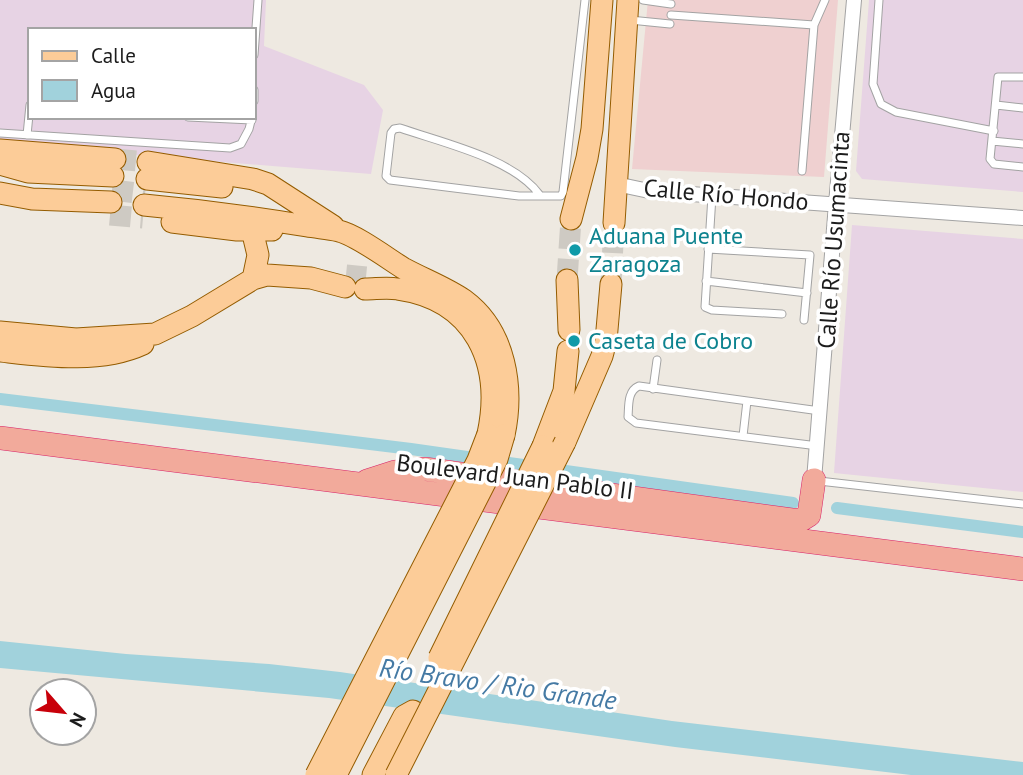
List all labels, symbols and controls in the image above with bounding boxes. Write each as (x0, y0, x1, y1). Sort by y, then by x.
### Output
legend (28, 28, 256, 119)
text: Calle (91, 42, 136, 69)
text: Agua (91, 77, 136, 104)
street label: Calle Río Usumacinta (810, 130, 857, 350)
street label: Calle Río Hondo (642, 172, 810, 217)
place label: Aduana Puente Zaragoza (589, 220, 743, 279)
marker: Aduana Puente Zaragoza (567, 242, 583, 258)
place label: Caseta de Cobro (588, 325, 753, 356)
marker: Caseta de Cobro (566, 333, 582, 349)
street label: Boulevard Juan Pablo II (395, 447, 635, 506)
water label: Río Bravo / Rio Grande (377, 651, 619, 717)
north arrow (28, 677, 98, 747)
text: N (64, 709, 92, 731)

